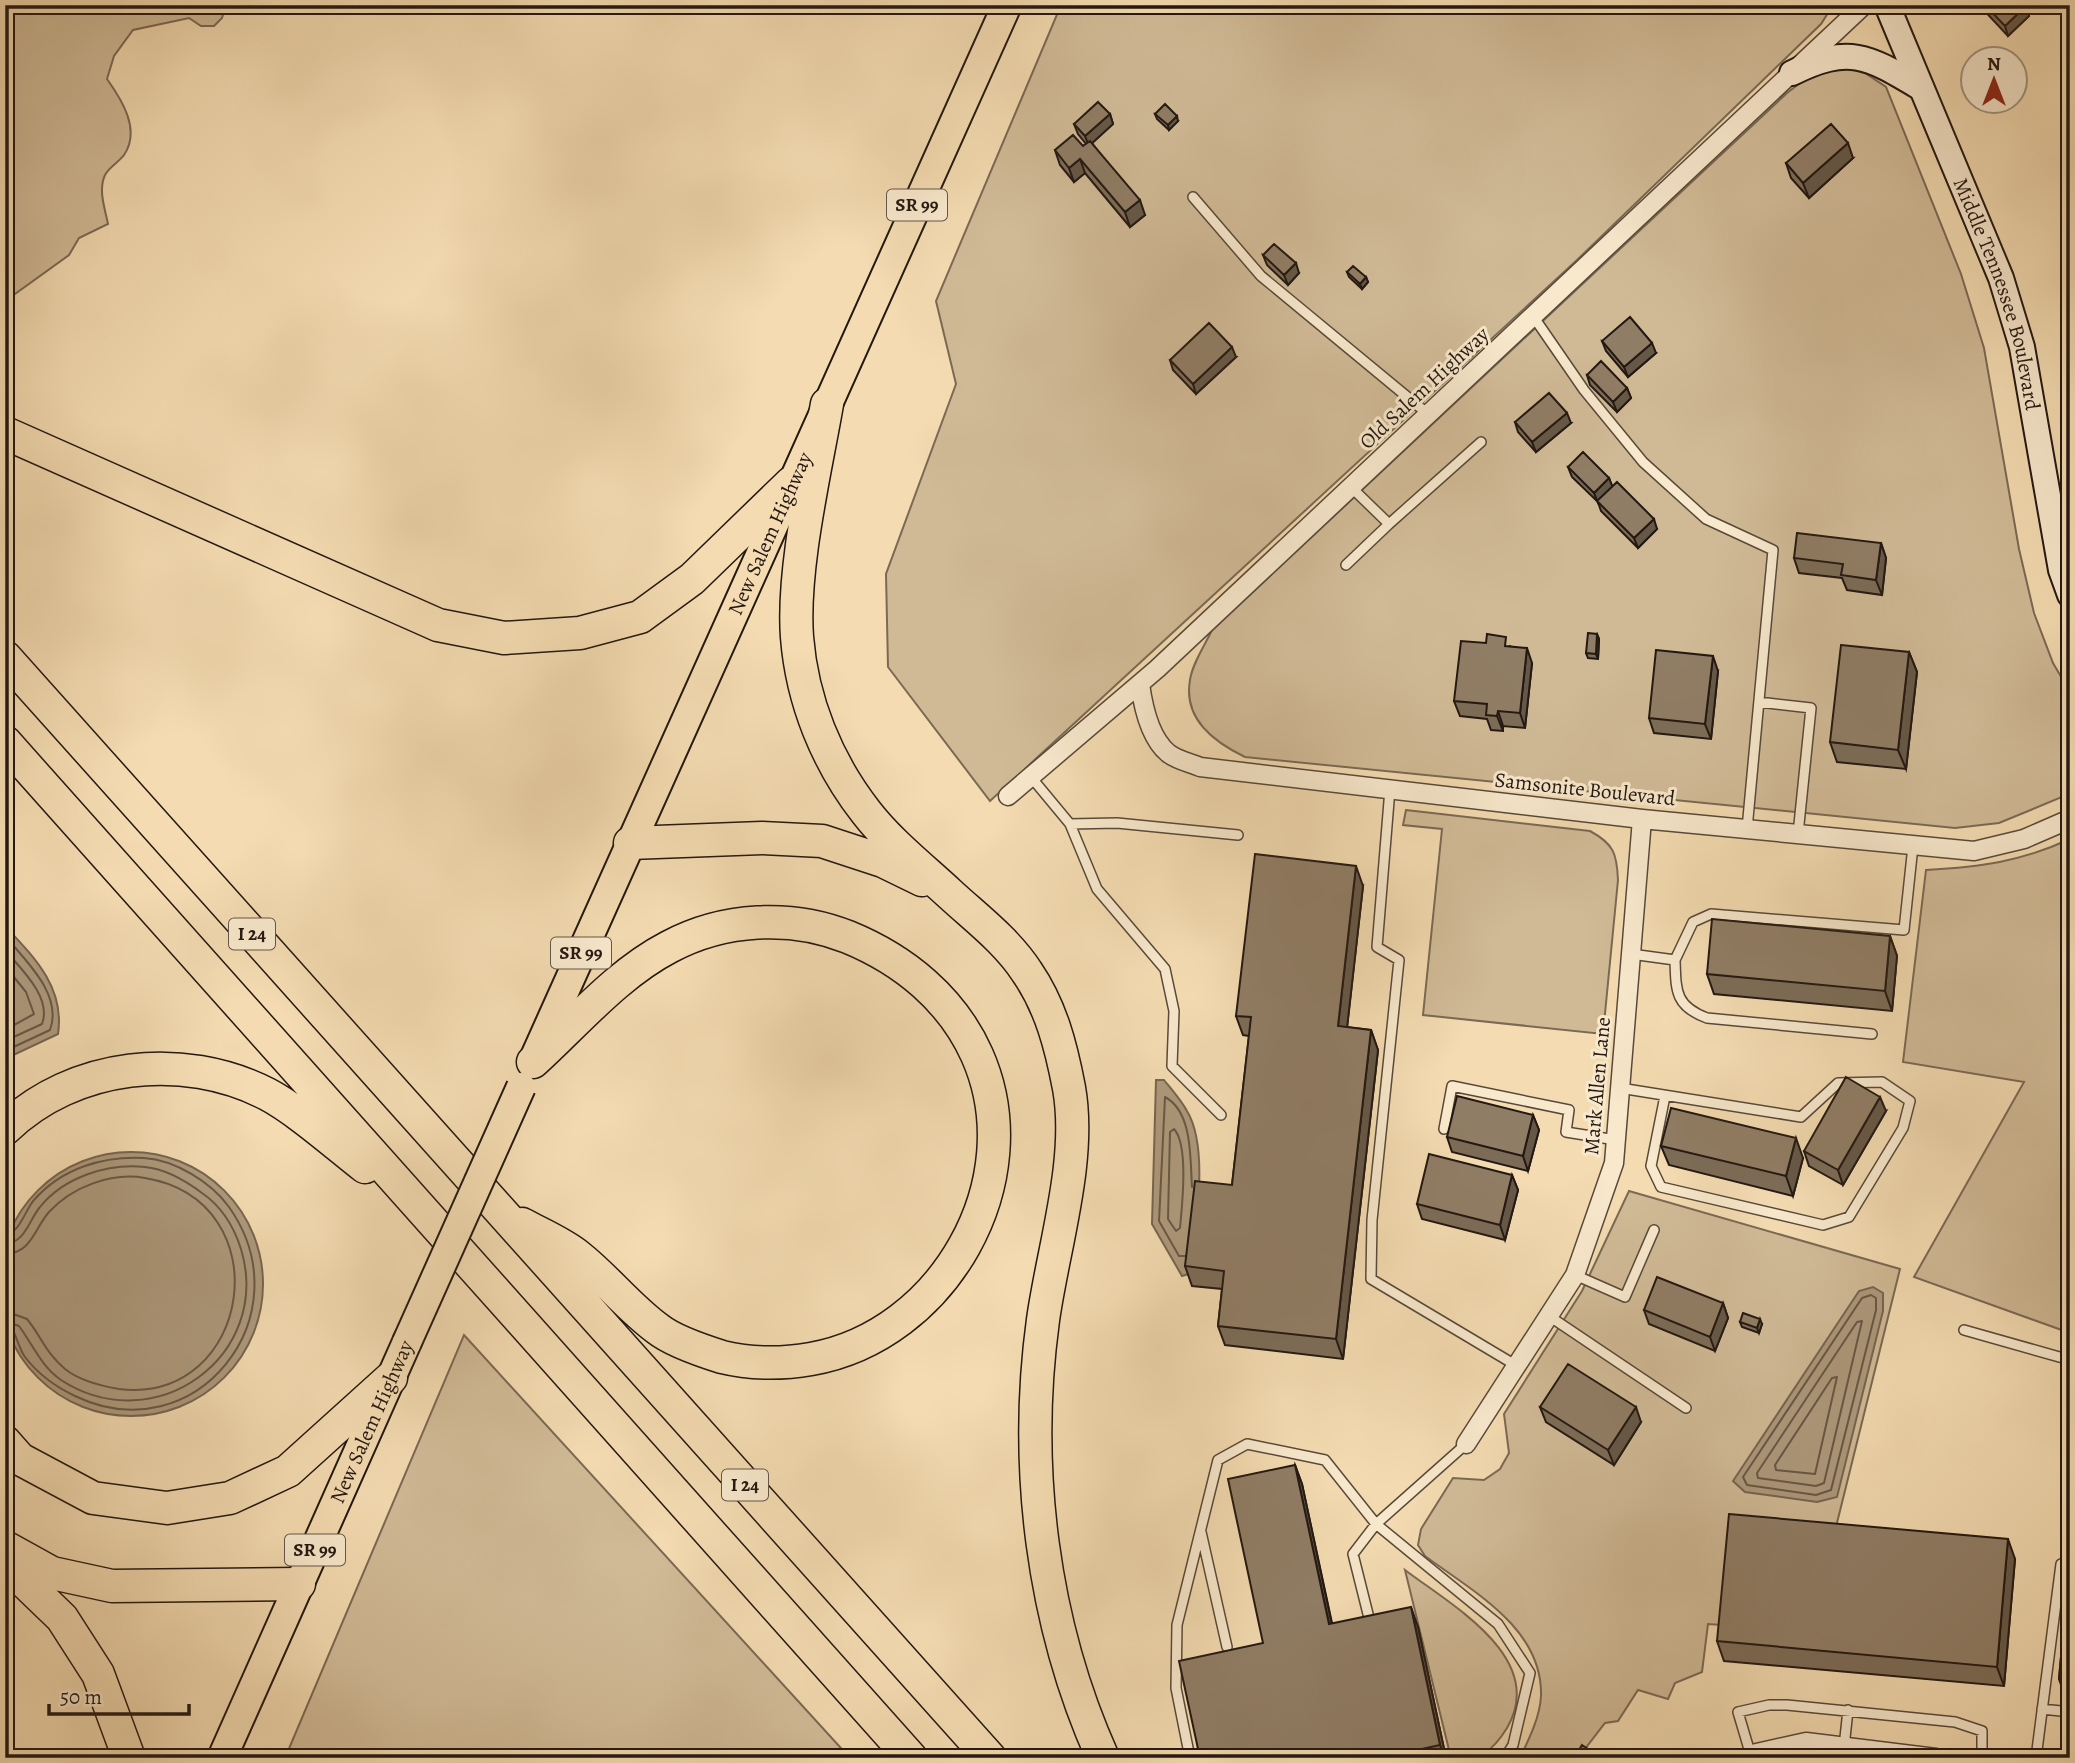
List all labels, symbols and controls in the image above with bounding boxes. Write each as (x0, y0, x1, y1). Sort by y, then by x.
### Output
north arrow (1960, 46, 2030, 116)
text: N (1987, 51, 2001, 77)
street label: Middle Tennessee Boulevard (1947, 173, 2047, 413)
road number: SR 99 (887, 190, 947, 220)
street label: Old Salem Highway (1353, 320, 1495, 455)
street label: New Salem Highway (721, 447, 819, 620)
street label: Samsonite Boulevard (1493, 766, 1677, 812)
road number: I 24 (229, 918, 275, 950)
road number: SR 99 (551, 937, 611, 968)
street label: Mark Allen Lane (1577, 1016, 1617, 1156)
street label: New Salem Highway (323, 1335, 420, 1508)
road number: I 24 (722, 1470, 768, 1500)
road number: SR 99 (285, 1534, 345, 1566)
scale bar (49, 1672, 189, 1716)
text: 50 m (60, 1683, 102, 1711)

